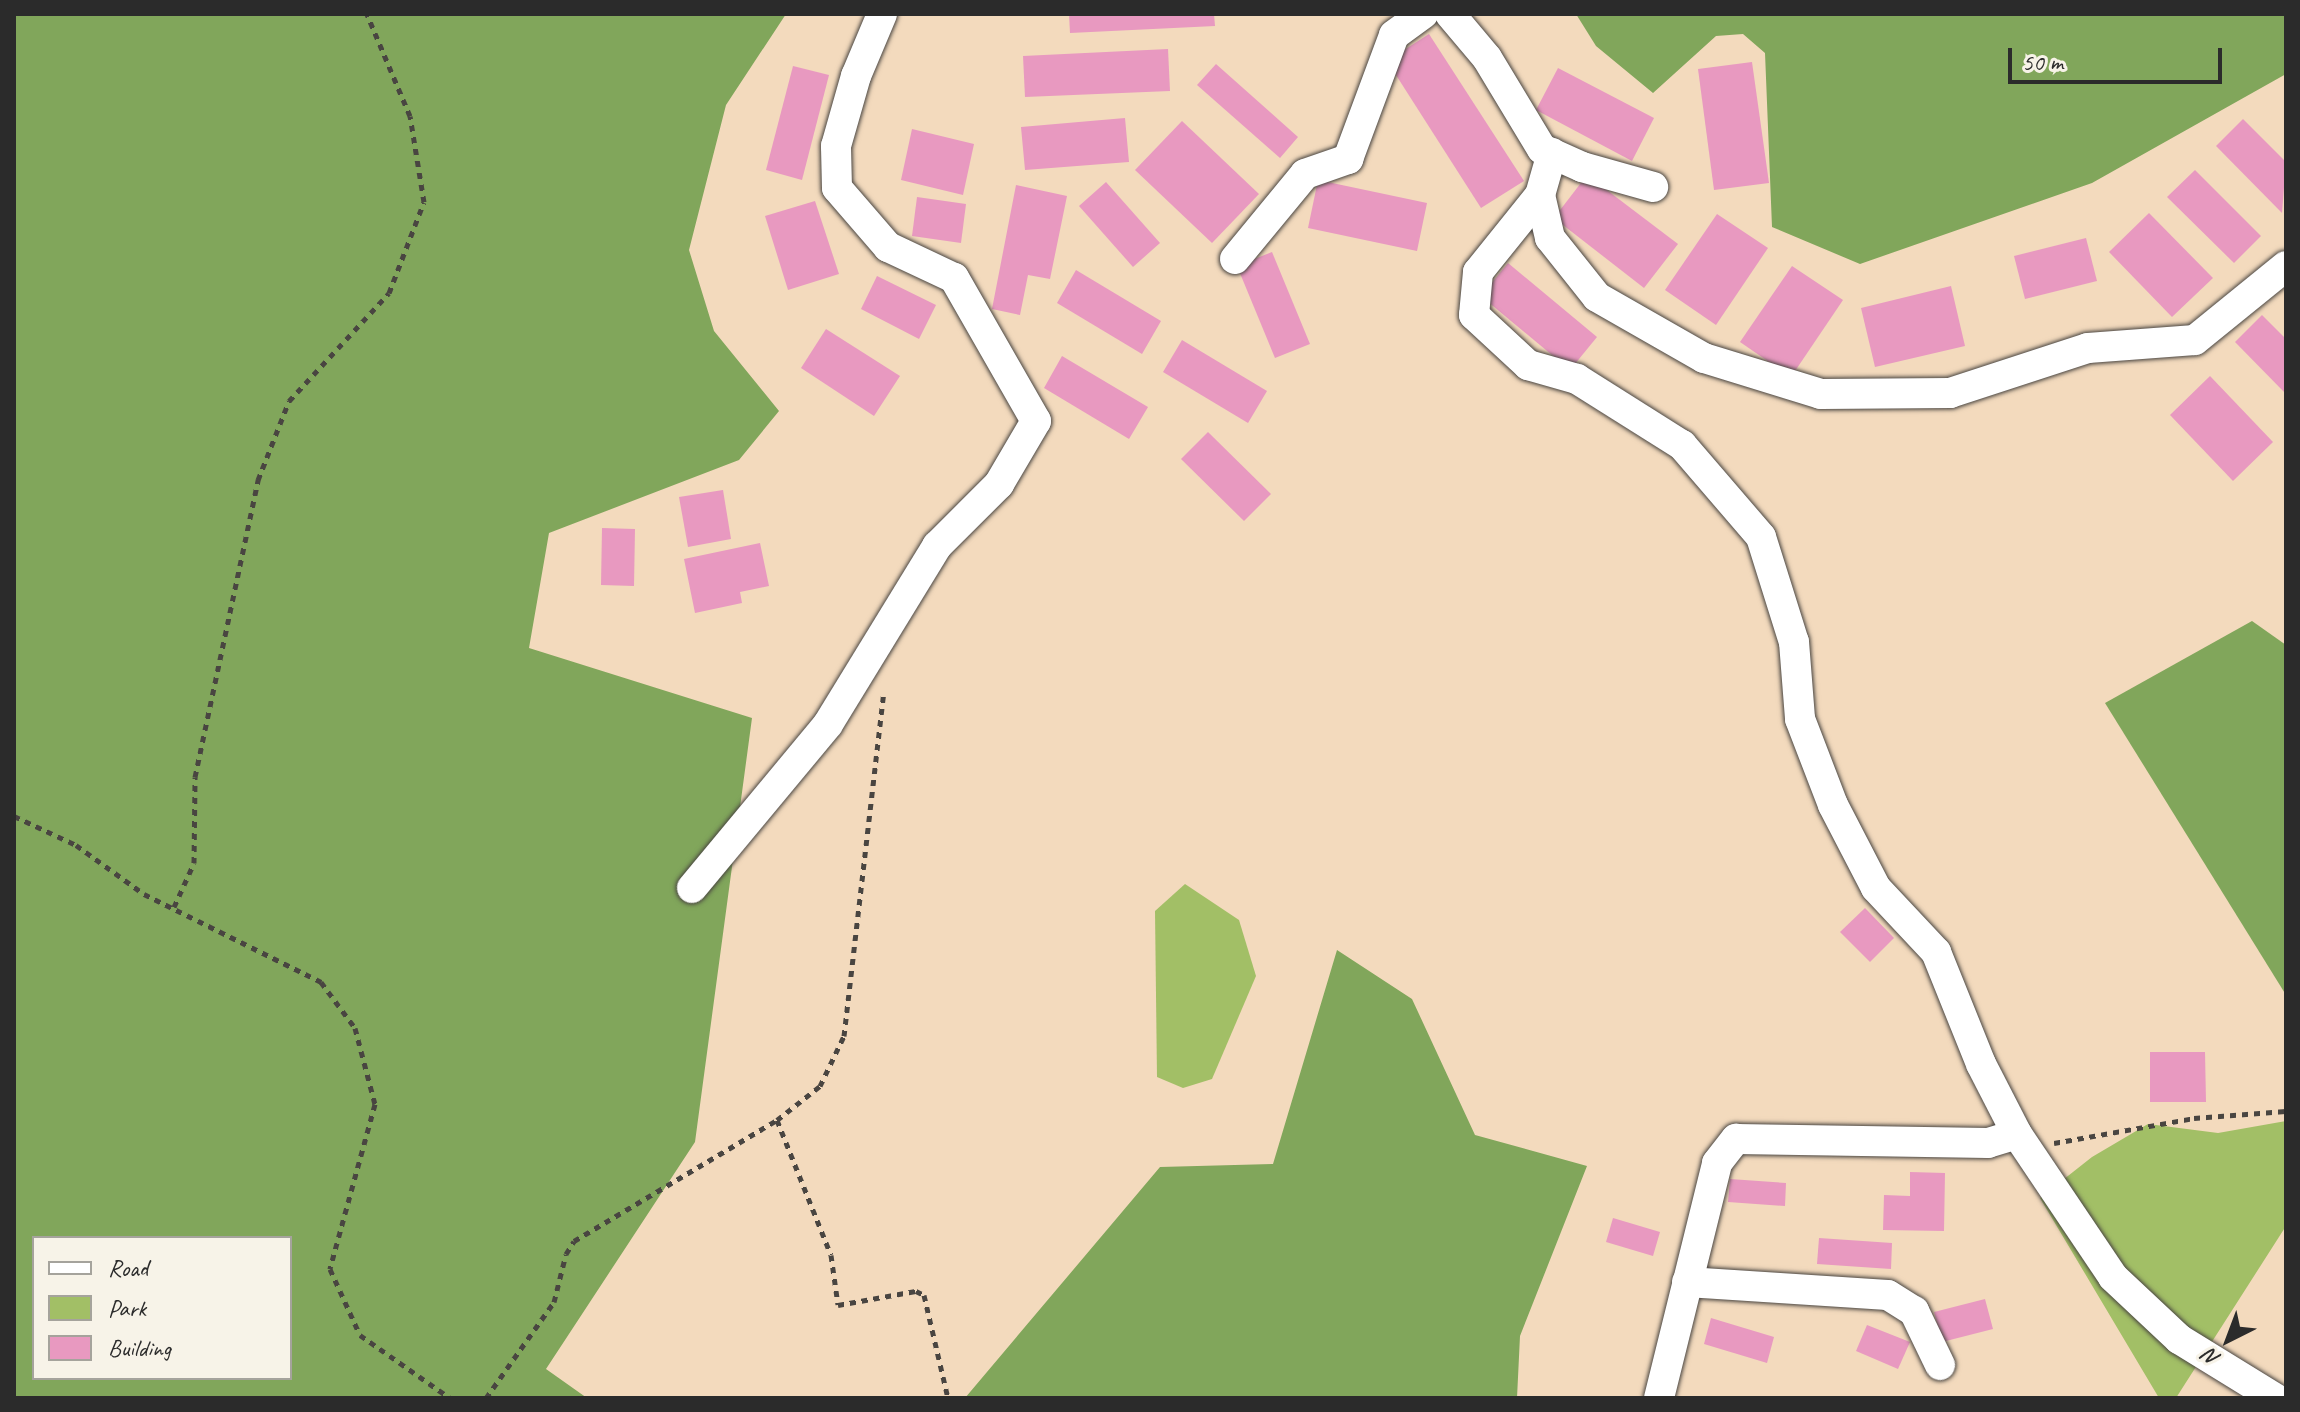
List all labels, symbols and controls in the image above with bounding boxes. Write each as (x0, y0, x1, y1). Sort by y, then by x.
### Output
scale bar (2012, 32, 2226, 82)
text: 50 m (2022, 47, 2063, 77)
legend (32, 1236, 292, 1380)
text: Road (108, 1253, 148, 1283)
text: Park (108, 1293, 146, 1323)
north arrow (2188, 1300, 2268, 1380)
text: Building (108, 1333, 171, 1363)
text: N (2198, 1343, 2226, 1373)

